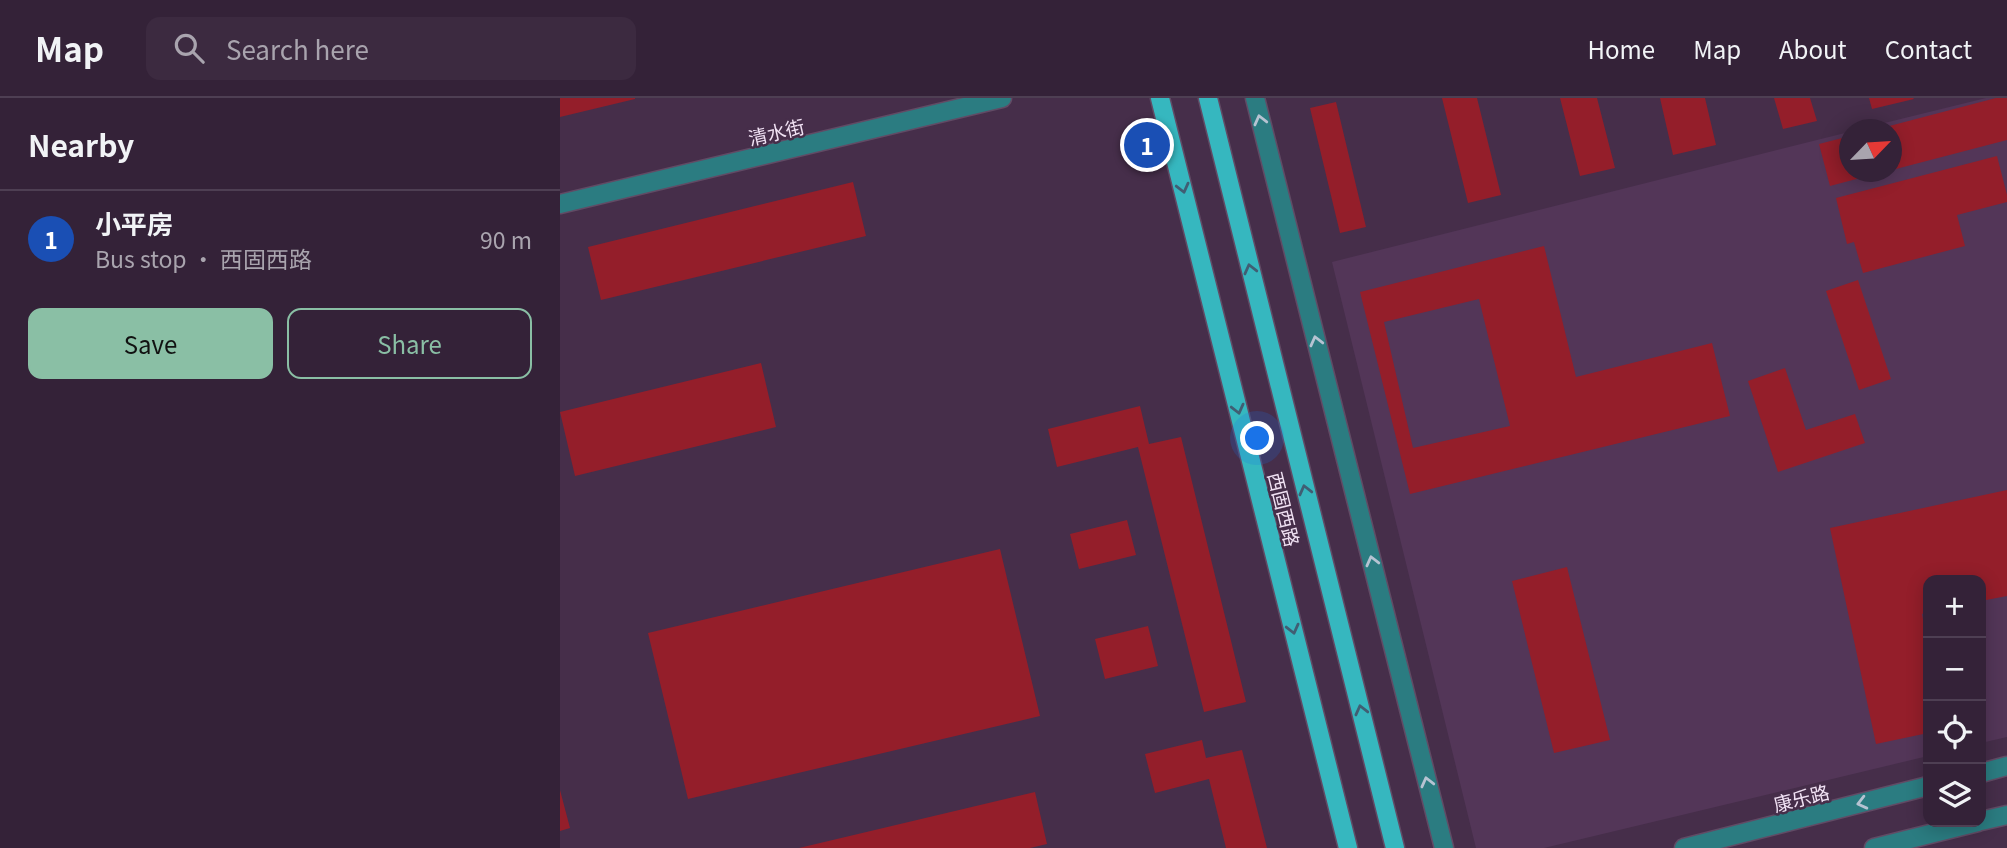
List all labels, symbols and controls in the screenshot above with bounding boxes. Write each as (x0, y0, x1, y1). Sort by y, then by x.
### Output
search box (146, 17, 636, 80)
text: Map (35, 24, 104, 72)
icon: search (170, 29, 208, 67)
text: Search here (226, 30, 369, 67)
text: Home (1588, 31, 1655, 66)
text: Map (1693, 31, 1741, 66)
text: About (1779, 31, 1847, 66)
text: Contact (1885, 31, 1972, 66)
street label: 清水街 (745, 111, 807, 151)
one-way arrow (1254, 114, 1268, 126)
pin: 1 (1124, 119, 1170, 171)
north arrow (1839, 119, 1902, 182)
text: Nearby (28, 122, 134, 166)
one-way arrow (1175, 182, 1189, 194)
text: 小平房 (95, 204, 173, 241)
text: 1 (44, 222, 58, 256)
text: 90 m (480, 222, 532, 256)
text: Bus stop · 西固西路 (95, 241, 312, 275)
one-way arrow (1244, 263, 1258, 275)
button: Save (28, 308, 273, 379)
button: Share (287, 308, 532, 379)
one-way arrow (1310, 335, 1324, 347)
one-way arrow (1230, 403, 1244, 415)
your location (1240, 421, 1274, 455)
street label: 西固西路 (1263, 469, 1307, 549)
one-way arrow (1299, 484, 1313, 496)
one-way arrow (1366, 555, 1380, 567)
map controls (1923, 575, 1986, 827)
button: + (1923, 575, 1986, 638)
one-way arrow (1285, 623, 1299, 635)
button: − (1923, 638, 1986, 701)
button: locate (1923, 701, 1986, 764)
one-way arrow (1354, 705, 1369, 717)
button: layers (1923, 764, 1986, 827)
one-way arrow (1421, 776, 1435, 788)
street label: 康乐路 (1770, 777, 1832, 817)
one-way arrow (1856, 795, 1868, 809)

